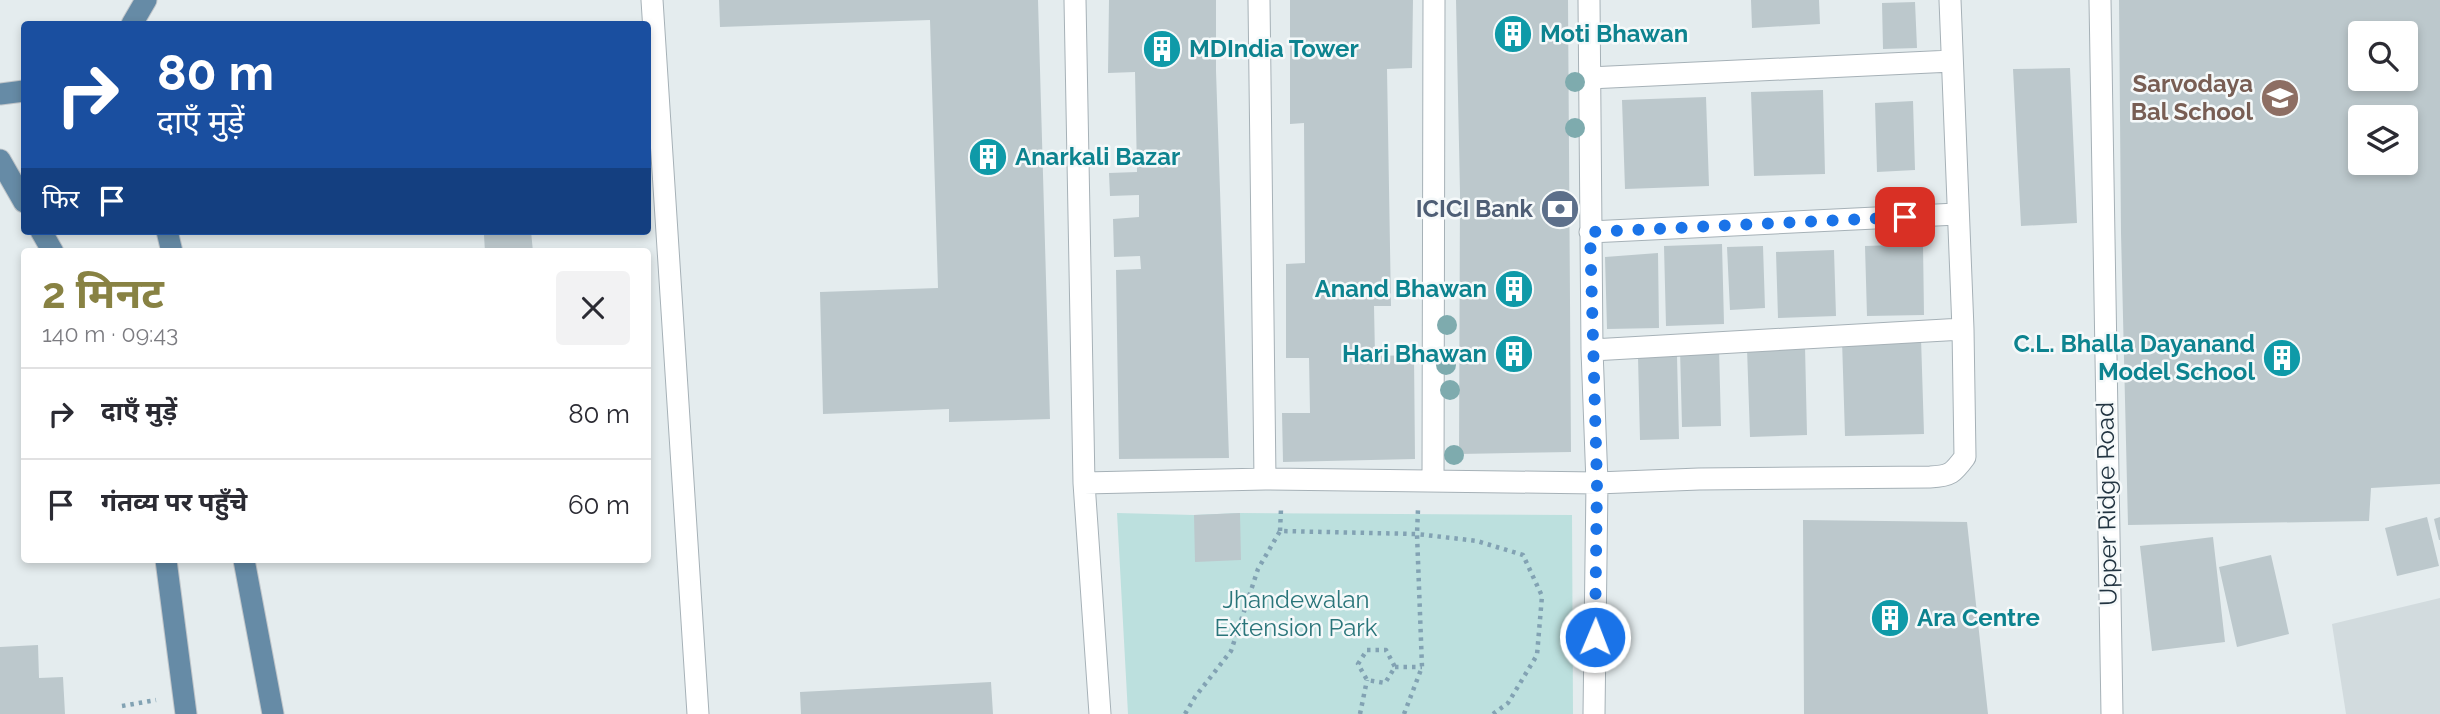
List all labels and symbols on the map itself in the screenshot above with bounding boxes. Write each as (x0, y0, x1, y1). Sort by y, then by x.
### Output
building icon: Moti Bhawan (1492, 13, 1534, 55)
place label: Moti Bhawan (1540, 19, 1688, 48)
building icon: MDIndia Tower (1141, 28, 1183, 70)
place label: MDIndia Tower (1189, 34, 1359, 63)
place label: Sarvodaya Bal School (2131, 69, 2253, 126)
school or university icon: Sarvodaya Bal School (2259, 77, 2301, 119)
building icon: Anarkali Bazar (967, 136, 1009, 178)
place label: Anarkali Bazar (1015, 142, 1180, 171)
pin (1875, 187, 1935, 247)
bank icon: ICICI Bank (1539, 188, 1581, 230)
place label: ICICI Bank (1416, 194, 1534, 223)
building icon: Anand Bhawan (1493, 268, 1535, 310)
place label: Anand Bhawan (1315, 274, 1487, 303)
place label: C.L. Bhalla Dayanand Model School (2013, 329, 2255, 386)
building icon: Hari Bhawan (1493, 333, 1535, 375)
building icon: C.L. Bhalla Dayanand Model School (2261, 337, 2303, 379)
place label: Hari Bhawan (1342, 339, 1487, 368)
street label: Upper Ridge Road (2090, 402, 2123, 606)
park label: Jhandewalan Extension Park (1215, 585, 1378, 642)
building icon: Ara Centre (1869, 597, 1911, 639)
position arrow (1558, 600, 1632, 674)
place label: Ara Centre (1917, 603, 2040, 632)

